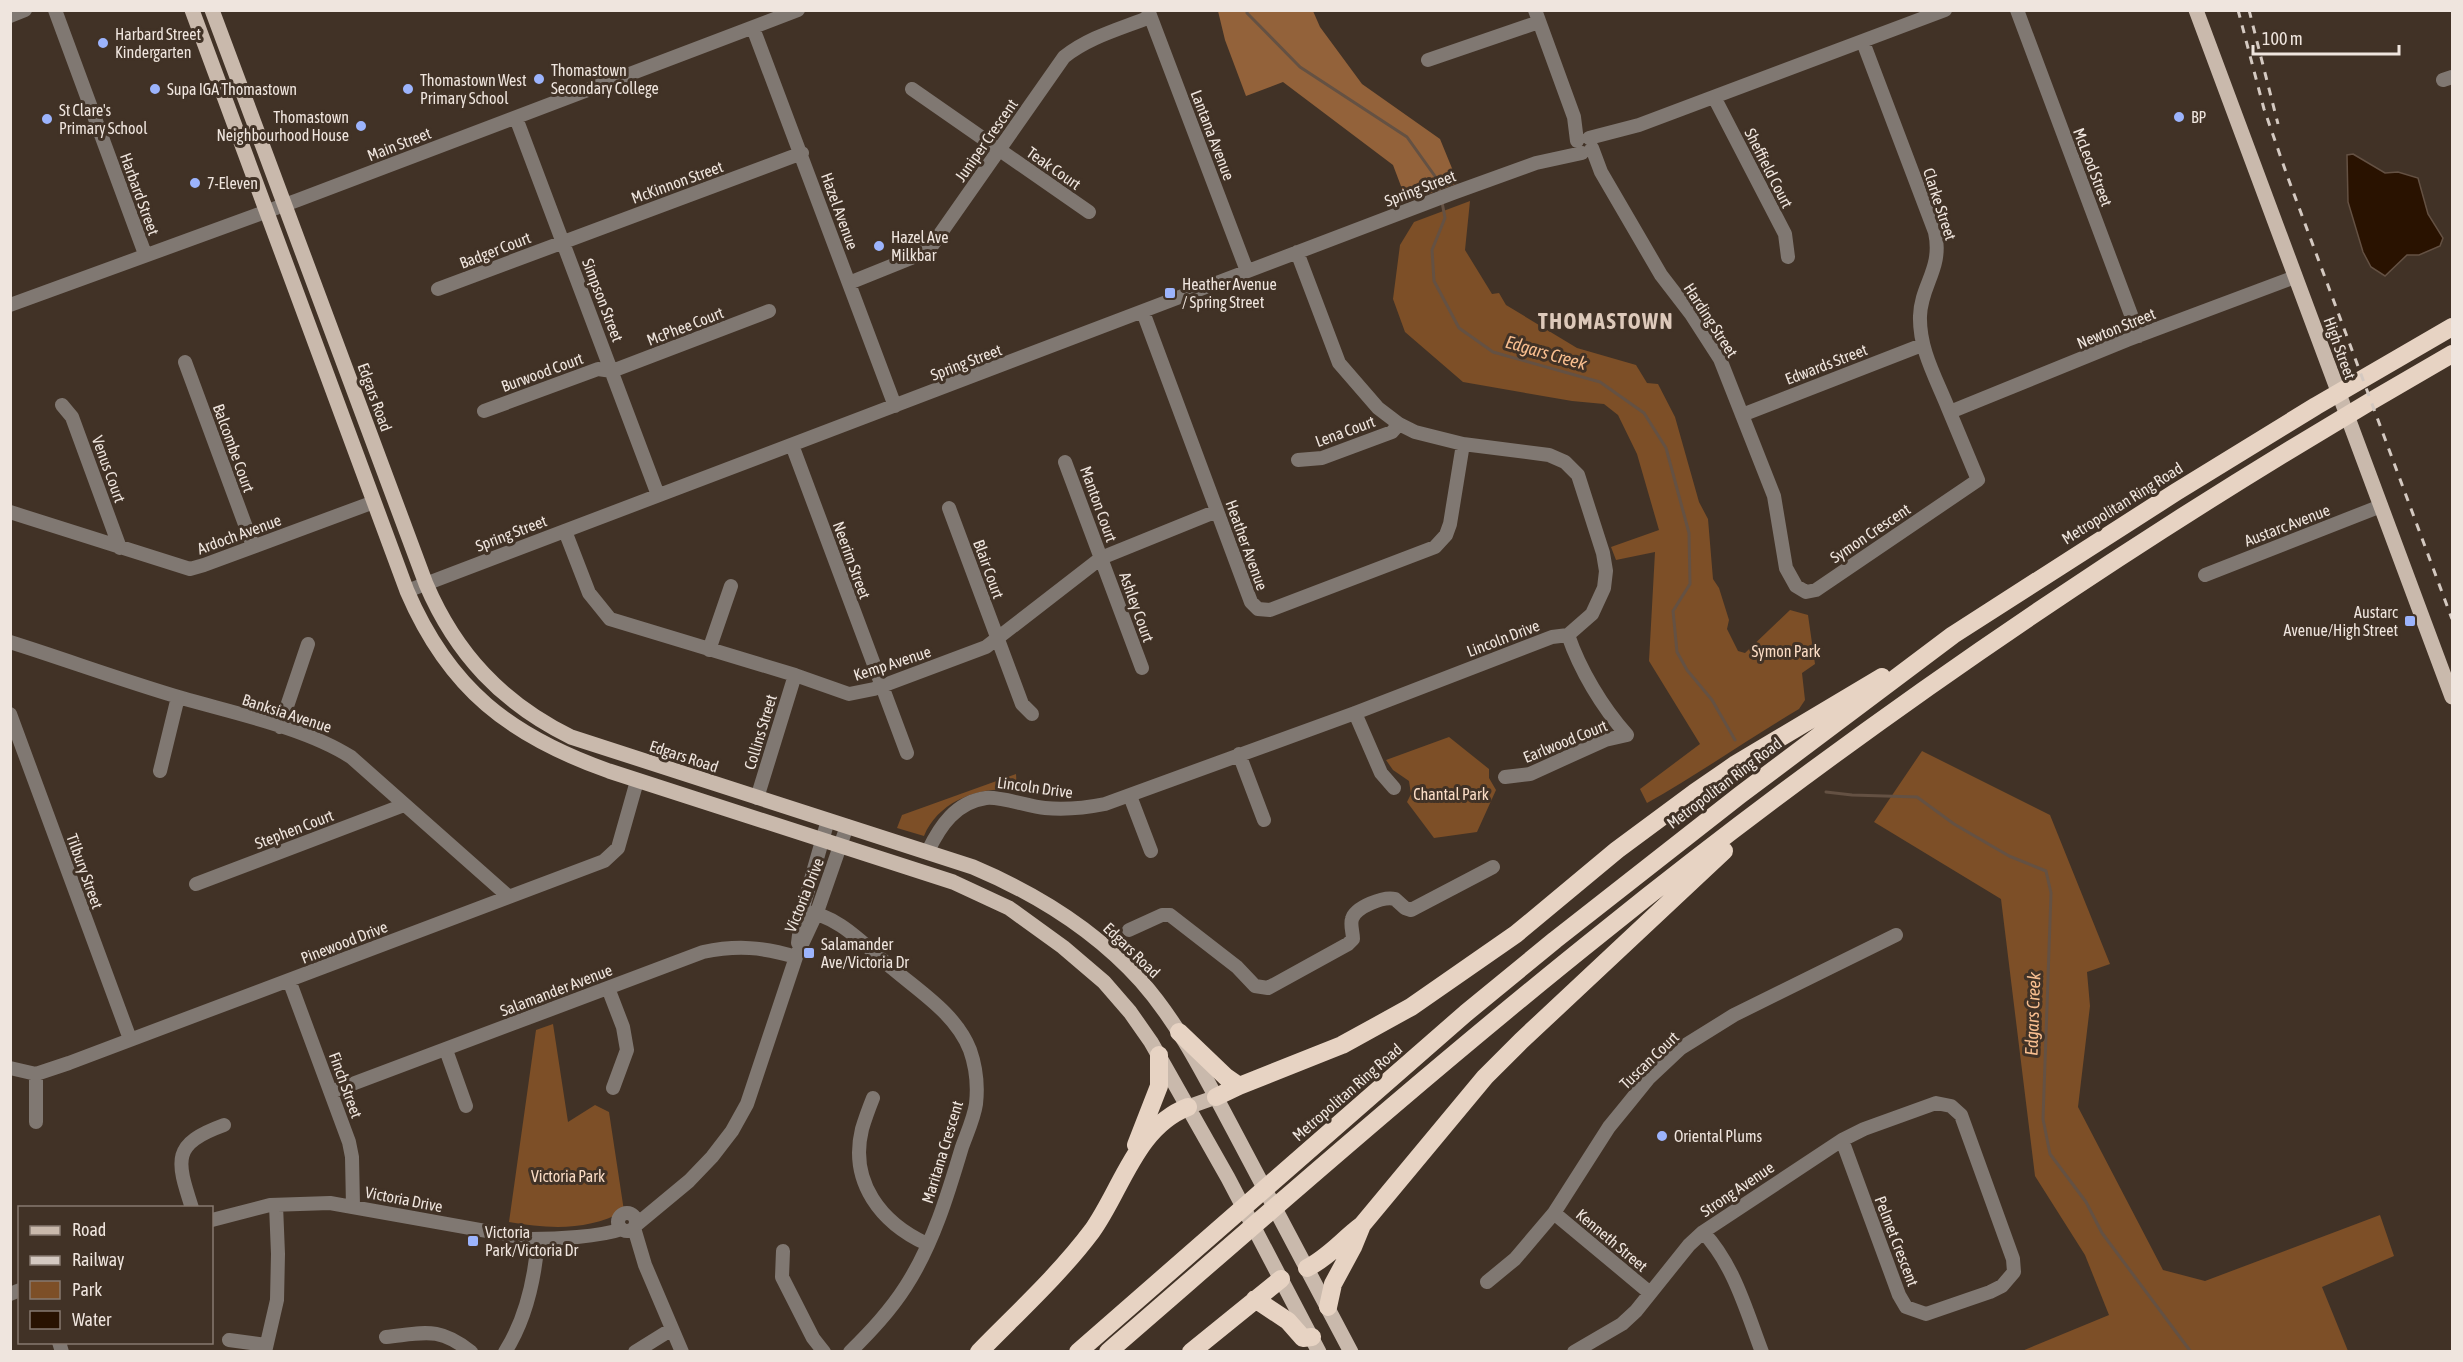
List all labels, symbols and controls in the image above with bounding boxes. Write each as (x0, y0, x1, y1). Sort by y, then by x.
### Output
scale bar (2253, 18, 2398, 56)
place label: Harbard Street Kindergarten (115, 25, 201, 62)
text: 100 m (2262, 28, 2303, 49)
marker: Harbard Street Kindergarten (96, 36, 110, 50)
place label: Thomastown Secondary College (551, 61, 659, 98)
place label: Thomastown West Primary School (420, 71, 527, 108)
marker: Thomastown Secondary College (532, 72, 546, 86)
place label: Supa IGA Thomastown (167, 80, 297, 99)
marker: Supa IGA Thomastown (148, 82, 162, 96)
marker: Thomastown West Primary School (401, 82, 415, 96)
street label: Lantana Avenue (1188, 87, 1238, 183)
street label: Juniper Crescent (951, 95, 1022, 185)
place label: St Clare's Primary School (59, 101, 148, 138)
place label: Thomastown Neighbourhood House (216, 108, 349, 145)
place label: BP (2191, 108, 2207, 126)
marker: BP (2172, 110, 2186, 124)
marker: St Clare's Primary School (40, 112, 54, 126)
marker: Thomastown Neighbourhood House (354, 119, 368, 133)
street label: Main Street (365, 123, 434, 164)
street label: Sheffield Court (1741, 125, 1797, 211)
street label: McLeod Street (2070, 125, 2116, 209)
street label: Teak Court (1024, 143, 1085, 193)
street label: Harbard Street (117, 150, 163, 238)
street label: McKinnon Street (629, 157, 726, 207)
street label: Spring Street (1382, 166, 1459, 211)
street label: Clarke Street (1920, 166, 1960, 243)
street label: Hazel Avenue (818, 170, 862, 252)
place label: 7-Eleven (207, 174, 258, 192)
marker: 7-Eleven (188, 176, 202, 190)
street label: Badger Court (457, 228, 534, 273)
place label: Hazel Ave Milkbar (891, 228, 949, 264)
marker: Hazel Ave Milkbar (872, 239, 886, 253)
street label: Simpson Street (578, 256, 627, 345)
place label: Heather Avenue / Spring Street (1182, 275, 1277, 312)
street label: Harding Street (1680, 280, 1742, 361)
marker: Heather Avenue / Spring Street (1163, 286, 1177, 300)
street label: McPhee Court (644, 303, 726, 349)
street label: Newton Street (2074, 304, 2158, 352)
district label: THOMASTOWN (1538, 308, 1674, 334)
street label: High Street (2320, 314, 2360, 382)
water label: Edgars Creek (1503, 331, 1590, 374)
street label: Spring Street (928, 340, 1005, 385)
street label: Edwards Street (1782, 340, 1870, 388)
street label: Burwood Court (499, 349, 586, 395)
street label: Edgars Road (353, 360, 396, 434)
street label: Balcombe Court (210, 401, 258, 495)
street label: Lena Court (1313, 412, 1378, 450)
street label: Venus Court (89, 433, 129, 505)
street label: Metropolitan Ring Road (2058, 459, 2186, 548)
street label: Manton Court (1077, 464, 1121, 545)
street label: Heather Avenue (1222, 497, 1272, 593)
street label: Symon Crescent (1827, 499, 1914, 567)
street label: Austarc Avenue (2242, 500, 2332, 550)
street label: Ardoch Avenue (195, 511, 283, 557)
street label: Spring Street (473, 511, 550, 556)
street label: Neerim Street (830, 519, 874, 602)
street label: Blair Court (970, 537, 1008, 601)
street label: Ashley Court (1115, 570, 1158, 645)
place label: Austarc Avenue/High Street (2283, 603, 2398, 640)
marker: Austarc Avenue/High Street (2403, 614, 2417, 628)
street label: Lincoln Drive (1464, 616, 1542, 660)
street label: Kemp Avenue (851, 642, 933, 685)
park label: Symon Park (1752, 642, 1820, 661)
street label: Banksia Avenue (240, 690, 334, 736)
street label: Collins Street (740, 692, 780, 772)
street label: Earlwood Court (1520, 716, 1610, 766)
street label: Metropolitan Ring Road (1663, 734, 1785, 833)
street label: Edgars Road (647, 736, 721, 777)
street label: Lincoln Drive (996, 773, 1074, 801)
park label: Chantal Park (1413, 785, 1489, 803)
street label: Stephen Court (252, 806, 337, 853)
street label: Tilbury Street (62, 831, 107, 912)
street label: Victoria Drive (781, 855, 827, 935)
street label: Pinewood Drive (298, 917, 390, 967)
street label: Edgars Road (1099, 919, 1164, 982)
place label: Salamander Ave/Victoria Dr (821, 935, 909, 971)
marker: Salamander Ave/Victoria Dr (802, 946, 816, 960)
street label: Salamander Avenue (497, 960, 615, 1020)
water label: Edgars Creek (2021, 971, 2044, 1056)
street label: Tuscan Court (1616, 1027, 1682, 1092)
street label: Metropolitan Ring Road (1289, 1040, 1406, 1145)
street label: Finch Street (326, 1050, 366, 1121)
street label: Maritana Crescent (918, 1098, 966, 1206)
place label: Oriental Plums (1674, 1127, 1763, 1145)
marker: Oriental Plums (1655, 1129, 1669, 1143)
street label: Strong Avenue (1697, 1158, 1778, 1221)
park label: Victoria Park (531, 1167, 605, 1185)
street label: Victoria Drive (364, 1183, 444, 1215)
street label: Pelmet Crescent (1872, 1193, 1923, 1289)
street label: Kenneth Street (1573, 1205, 1651, 1275)
legend (18, 1206, 213, 1344)
text: Road (72, 1219, 106, 1240)
place label: Victoria Park/Victoria Dr (485, 1223, 579, 1259)
marker: Victoria Park/Victoria Dr (466, 1234, 480, 1248)
text: Railway (72, 1249, 124, 1270)
text: Park (72, 1279, 102, 1300)
text: Water (72, 1309, 112, 1330)

